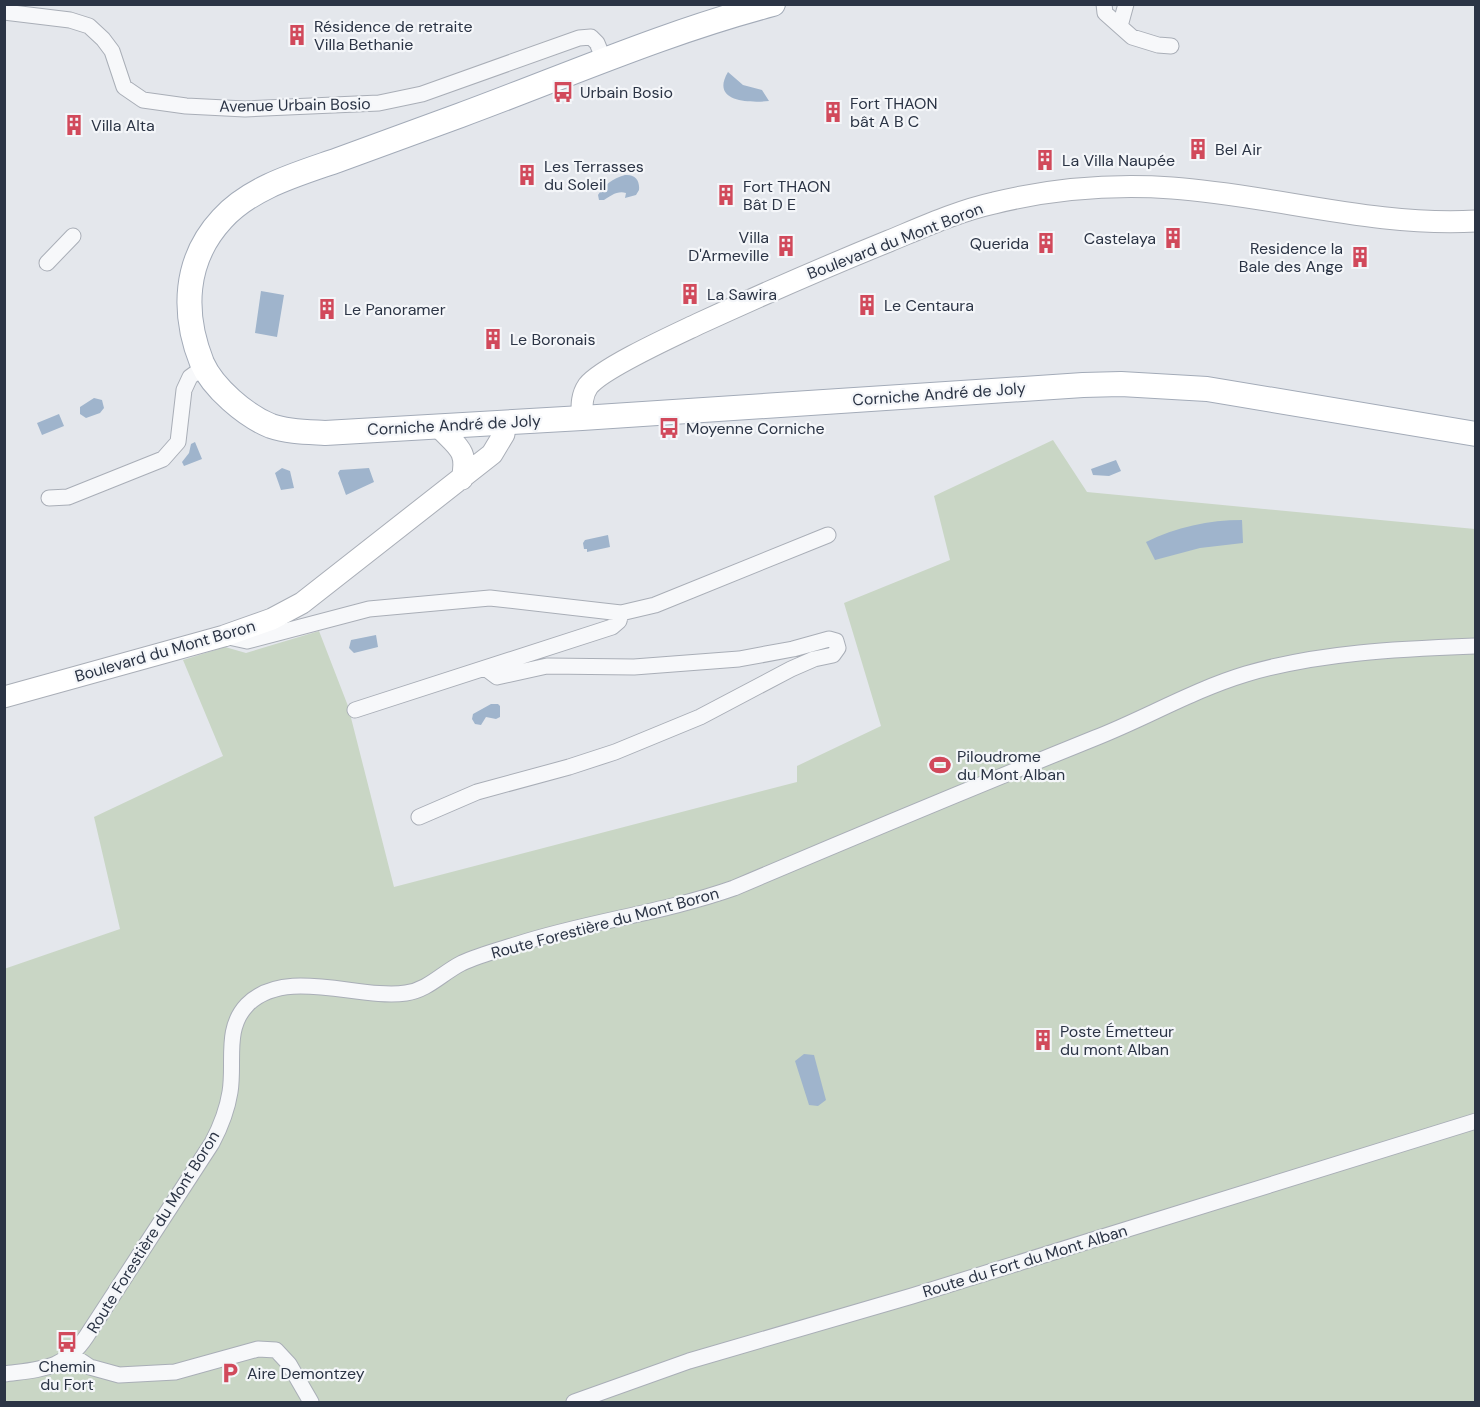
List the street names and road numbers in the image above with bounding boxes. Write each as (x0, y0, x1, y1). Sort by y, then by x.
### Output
street label: Avenue Urbain Bosio (219, 93, 371, 117)
street label: Boulevard du Mont Boron (804, 198, 986, 284)
street label: Corniche André de Joly (852, 377, 1026, 411)
street label: Corniche André de Joly (367, 410, 541, 440)
street label: Boulevard du Mont Boron (72, 615, 258, 687)
street label: Route Forestière du Mont Boron (489, 882, 721, 964)
street label: Route Forestière du Mont Boron (82, 1127, 224, 1337)
street label: Route du Fort du Mont Alban (920, 1220, 1130, 1302)

